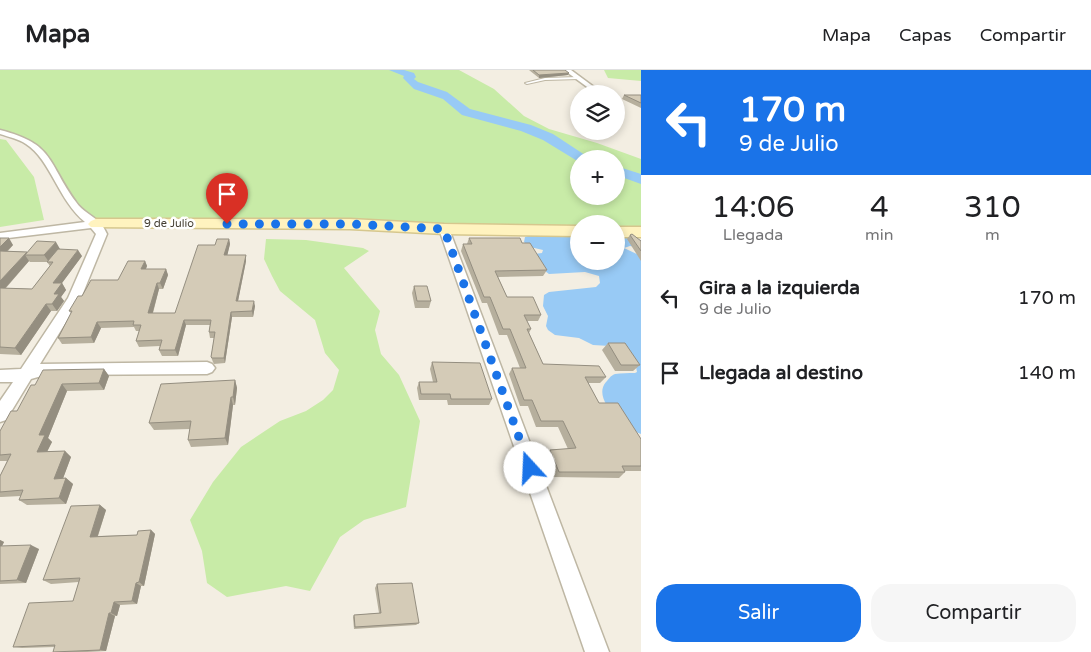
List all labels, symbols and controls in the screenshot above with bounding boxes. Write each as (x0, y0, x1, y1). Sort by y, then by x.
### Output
text: Mapa (25, 20, 90, 49)
text: Mapa (822, 24, 871, 46)
text: Capas (899, 24, 952, 46)
text: Compartir (980, 24, 1066, 46)
map controls (570, 85, 625, 270)
button: layers (570, 85, 625, 140)
text: 170 m (739, 89, 846, 131)
icon: left (656, 90, 721, 155)
text: 9 de Julio (739, 131, 839, 157)
button: + (570, 150, 625, 205)
pin (206, 173, 248, 224)
icon: arrive (213, 180, 241, 208)
text: 14:06 (711, 189, 795, 226)
text: 4 (870, 189, 889, 226)
text: 310 (964, 189, 1021, 226)
button: − (570, 215, 625, 270)
street label: 9 de Julio (144, 217, 194, 230)
text: Llegada (723, 225, 783, 245)
text: min (865, 225, 894, 245)
text: m (985, 225, 1000, 245)
text: Gira a la izquierda (699, 277, 860, 299)
icon: left (656, 284, 684, 312)
text: 170 m (1018, 287, 1076, 309)
text: 9 de Julio (699, 299, 771, 319)
icon: arrive (656, 359, 684, 387)
text: Llegada al destino (699, 362, 863, 384)
text: 140 m (1018, 362, 1076, 384)
position arrow (503, 441, 555, 493)
button: Salir (656, 584, 861, 642)
button: Compartir (871, 584, 1076, 642)

